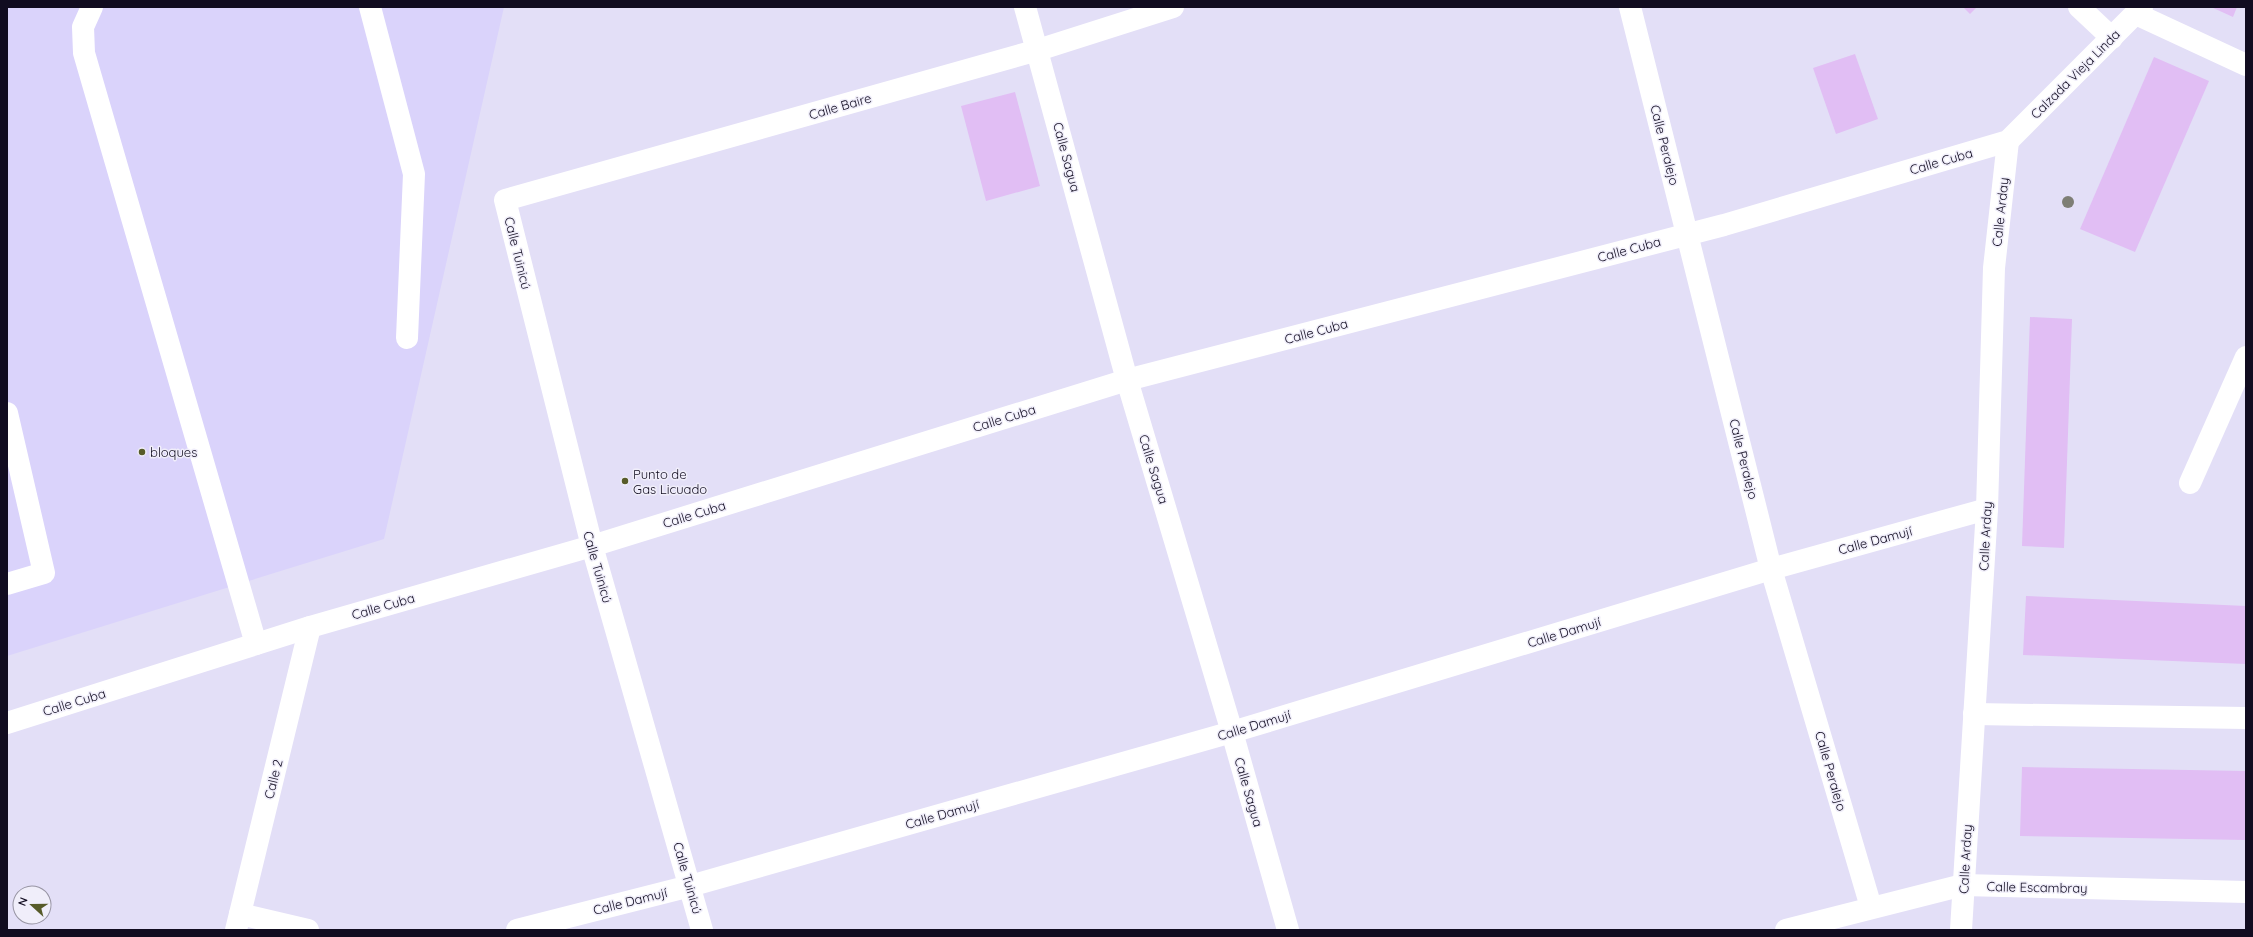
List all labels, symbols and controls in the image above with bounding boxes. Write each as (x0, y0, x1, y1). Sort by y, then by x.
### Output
street label: Calzada Vieja Linda (2027, 26, 2123, 122)
street label: Calle Baire (807, 89, 873, 123)
street label: Calle Peralejo (1647, 103, 1683, 187)
street label: Calle Sagua (1050, 120, 1084, 194)
street label: Calle Cuba (1908, 144, 1974, 178)
street label: Calle Arday (1988, 177, 2012, 247)
street label: Calle Tuinicú (501, 215, 535, 291)
street label: Calle Cuba (1596, 233, 1662, 265)
street label: Calle Cuba (1283, 315, 1349, 347)
street label: Calle Cuba (971, 401, 1037, 435)
street label: Calle Peralejo (1726, 417, 1762, 501)
street label: Calle Sagua (1136, 432, 1172, 506)
place label: bloques (150, 444, 197, 460)
marker: bloques (137, 447, 147, 457)
place label: Punto de Gas Licuado (633, 466, 707, 497)
marker: Punto de Gas Licuado (620, 476, 630, 486)
street label: Calle Cuba (661, 497, 727, 531)
street label: Calle Arday (1975, 501, 1995, 571)
street label: Calle Damují (1836, 522, 1914, 558)
street label: Calle Tuinicú (580, 529, 616, 605)
street label: Calle Cuba (350, 589, 416, 623)
street label: Calle Damují (1525, 613, 1603, 651)
street label: Calle Cuba (41, 685, 107, 719)
street label: Calle Damují (1215, 706, 1293, 744)
street label: Calle Peralejo (1812, 729, 1850, 813)
street label: Calle Sagua (1231, 755, 1267, 829)
street label: Calle 2 (260, 757, 286, 801)
street label: Calle Damují (903, 796, 981, 832)
street label: Calle Arday (1955, 824, 1975, 894)
street label: Calle Tuinicú (670, 840, 706, 916)
street label: Calle Escambray (1986, 878, 2088, 896)
street label: Calle Damují (591, 884, 669, 918)
north arrow (12, 885, 52, 925)
text: N (15, 895, 31, 908)

